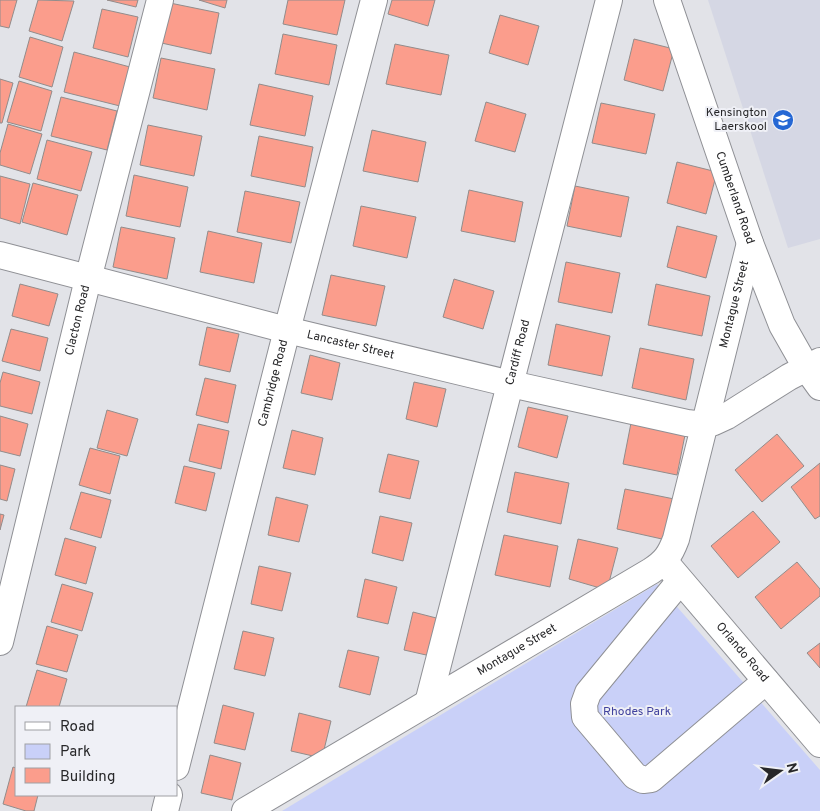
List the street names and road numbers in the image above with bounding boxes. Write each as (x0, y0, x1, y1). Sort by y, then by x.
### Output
street label: Cumberland Road (711, 149, 758, 246)
street label: Montague Street (716, 259, 753, 350)
street label: Clacton Road (62, 284, 94, 357)
street label: Cardiff Road (502, 318, 534, 387)
street label: Lancaster Street (305, 327, 396, 364)
street label: Cambridge Road (255, 338, 292, 428)
street label: Orlando Road (712, 619, 772, 686)
street label: Montague Street (474, 620, 560, 680)

